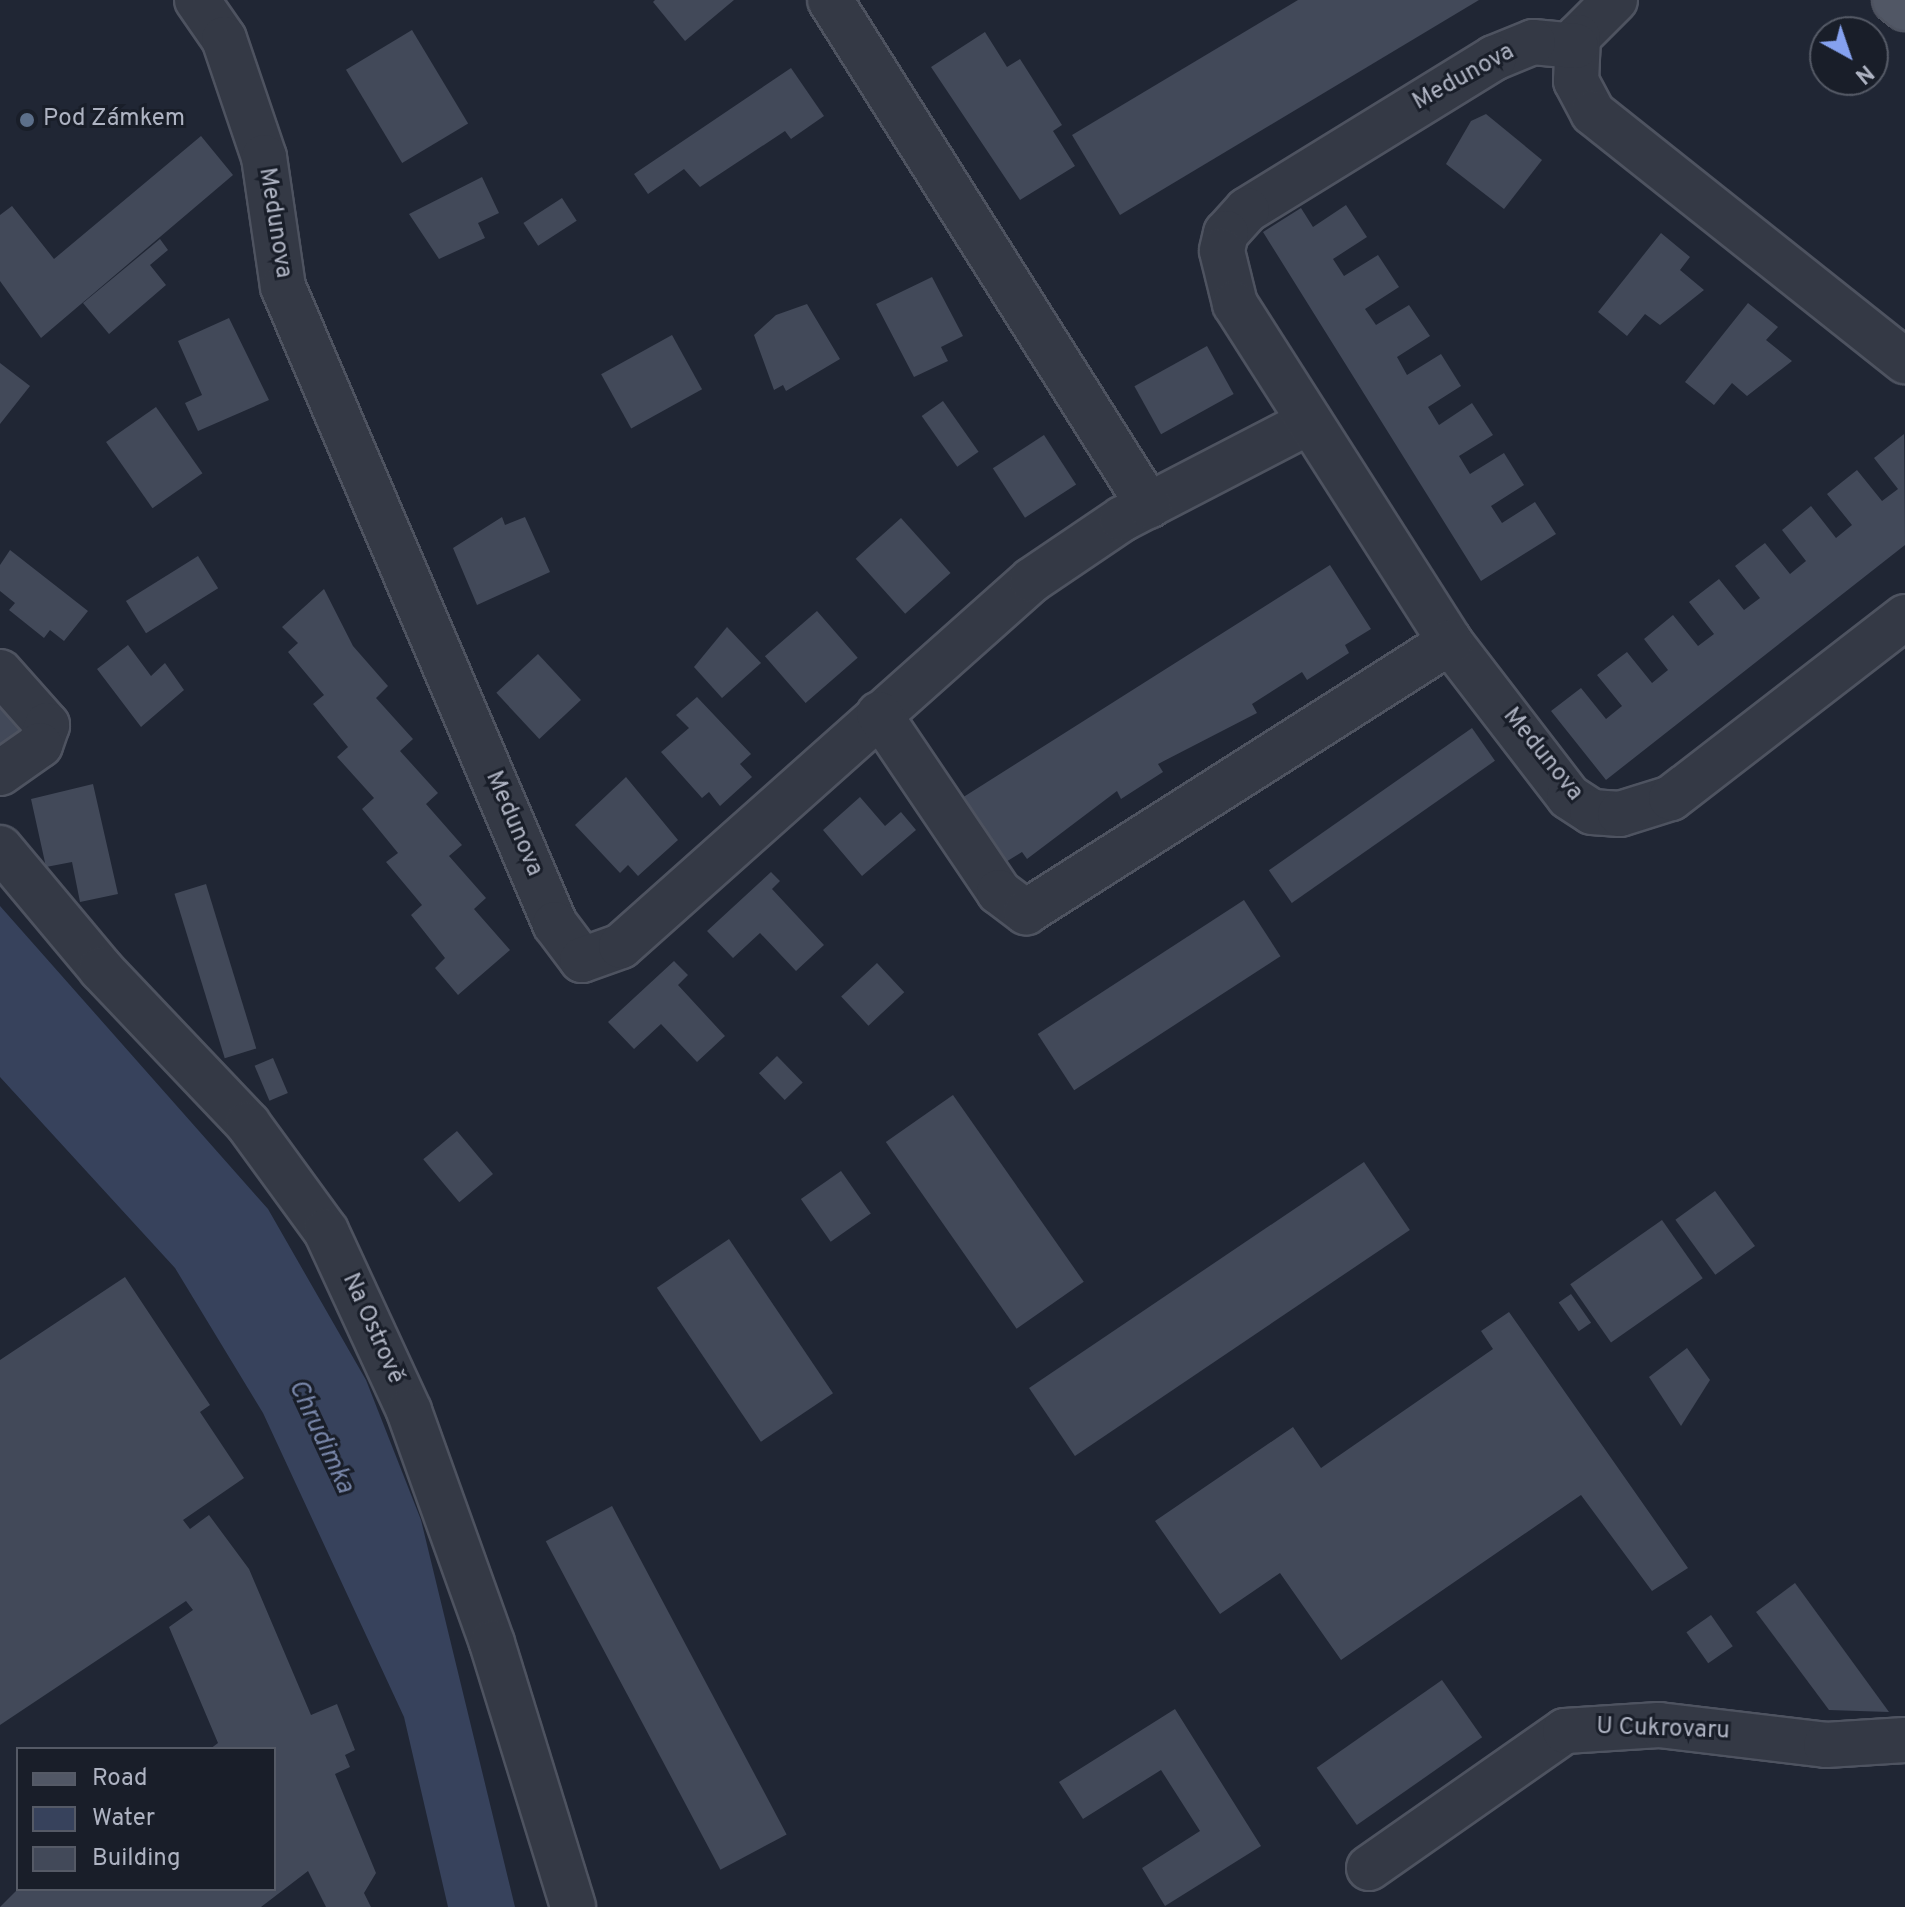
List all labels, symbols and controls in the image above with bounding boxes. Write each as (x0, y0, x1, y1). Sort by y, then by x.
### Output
north arrow (1809, 16, 1889, 96)
street label: Medunova (1408, 38, 1520, 118)
text: N (1849, 58, 1878, 89)
place label: Pod Zámkem (43, 106, 185, 134)
marker: Pod Zámkem (18, 111, 36, 129)
street label: Medunova (251, 166, 297, 280)
street label: Medunova (1496, 703, 1588, 807)
street label: Medunova (478, 767, 548, 881)
street label: Na Ostrově (335, 1269, 409, 1389)
water label: Chrudimka (280, 1375, 360, 1499)
street label: U Cukrovaru (1596, 1713, 1730, 1747)
legend (16, 1747, 276, 1891)
text: Road (92, 1764, 148, 1794)
text: Water (92, 1804, 155, 1834)
text: Building (92, 1844, 181, 1874)

